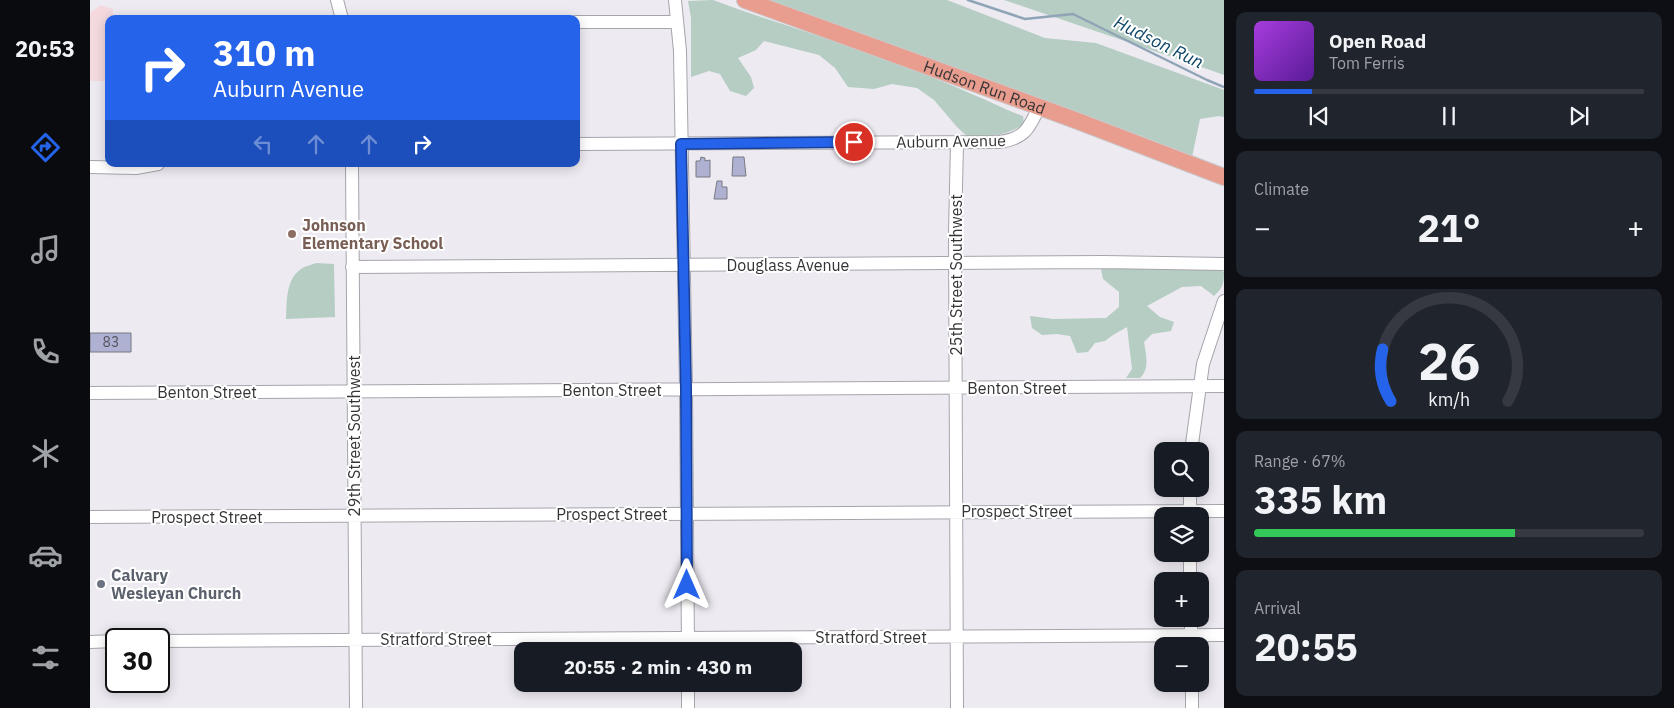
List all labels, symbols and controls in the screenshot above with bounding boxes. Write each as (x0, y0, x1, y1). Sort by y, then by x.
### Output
water label: Hudson Run (1110, 10, 1208, 74)
text: Open Road (1329, 29, 1426, 53)
text: 310 m (213, 30, 316, 76)
text: 20:53 (15, 34, 75, 63)
icon: right (130, 35, 195, 100)
text: Tom Ferris (1329, 53, 1405, 73)
street label: Hudson Run Road (921, 56, 1048, 118)
text: Auburn Avenue (213, 74, 364, 103)
icon: previous (1305, 102, 1333, 130)
icon: pause (1435, 102, 1463, 130)
icon: next (1565, 102, 1593, 130)
pin (833, 121, 875, 163)
icon: arrive (840, 128, 868, 156)
icon: directions (28, 130, 63, 165)
icon: left (249, 130, 277, 158)
icon: ahead (302, 130, 330, 158)
icon: ahead (355, 130, 383, 158)
icon: right (408, 130, 436, 158)
street label: Auburn Avenue (896, 130, 1006, 152)
text: Climate (1254, 179, 1309, 199)
street label: 25th Street Southwest (946, 194, 966, 356)
text: 21° (1417, 203, 1481, 252)
text: − (1254, 209, 1271, 246)
text: + (1627, 209, 1644, 246)
place label: Johnson Elementary School (302, 215, 443, 253)
marker: Johnson Elementary School (286, 228, 298, 240)
icon: music (28, 232, 63, 267)
street label: Douglass Avenue (727, 255, 850, 275)
text: 26 (1418, 327, 1480, 394)
house number: 83 (103, 333, 119, 351)
icon: phone (28, 334, 63, 369)
street label: 29th Street Southwest (344, 355, 364, 517)
street label: Benton Street (967, 378, 1067, 398)
street label: Benton Street (562, 380, 662, 400)
street label: Benton Street (157, 382, 257, 402)
text: km/h (1428, 388, 1470, 411)
icon: climate (28, 436, 63, 471)
map controls (1154, 442, 1209, 692)
button: search (1154, 442, 1209, 497)
text: Range · 67% (1254, 451, 1346, 471)
text: 335 km (1254, 475, 1387, 524)
street label: Prospect Street (961, 501, 1073, 521)
street label: Prospect Street (556, 504, 668, 524)
street label: Prospect Street (151, 507, 263, 527)
button: layers (1154, 507, 1209, 562)
icon: car (28, 538, 63, 573)
position arrow (660, 558, 712, 610)
place label: Calvary Wesleyan Church (111, 565, 241, 603)
button: + (1154, 572, 1209, 627)
marker: Calvary Wesleyan Church (95, 578, 107, 590)
text: Arrival (1254, 598, 1301, 618)
text: 20:55 (1254, 622, 1358, 671)
street label: Stratford Street (815, 627, 927, 647)
speed limit sign: 30 (105, 628, 170, 693)
street label: Stratford Street (380, 629, 492, 649)
button: − (1154, 637, 1209, 692)
icon: filters (28, 640, 63, 675)
text: 20:55 · 2 min · 430 m (564, 655, 752, 679)

